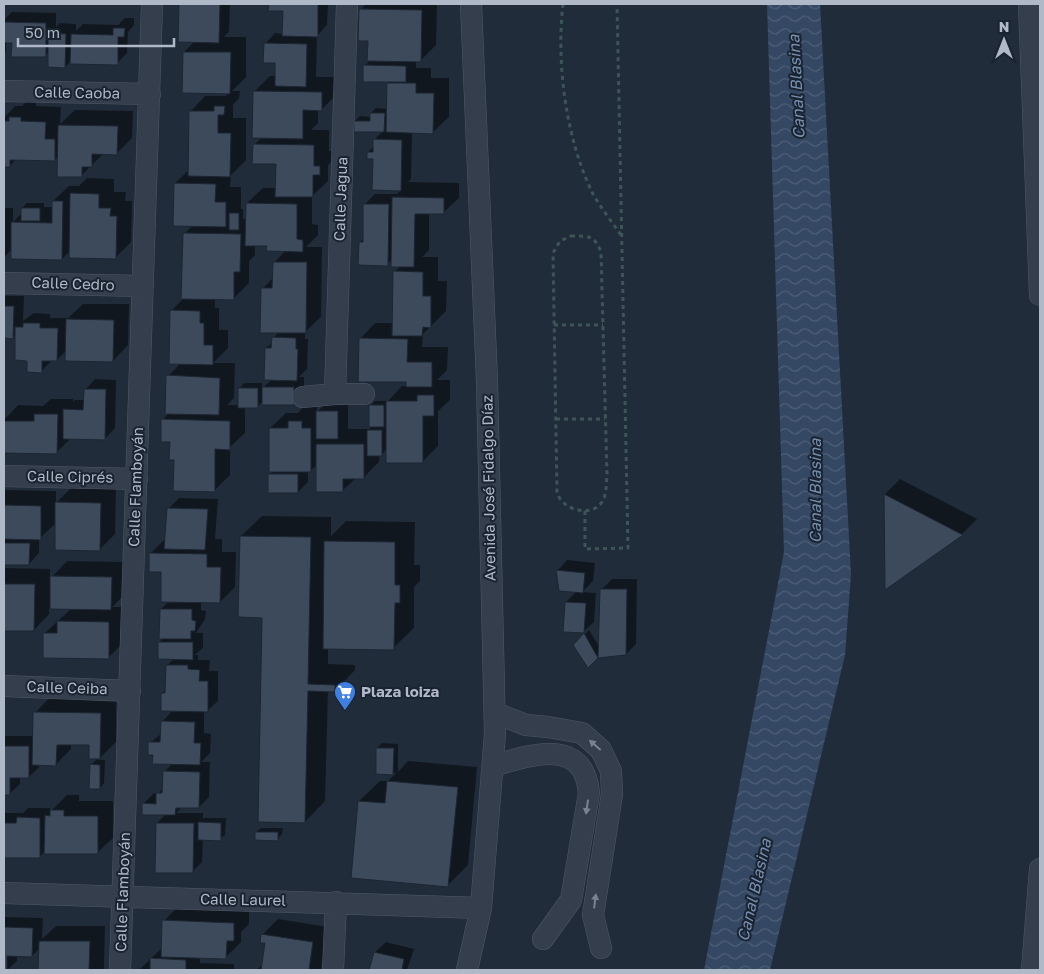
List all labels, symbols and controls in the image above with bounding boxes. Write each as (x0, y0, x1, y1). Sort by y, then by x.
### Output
scale bar (18, 15, 174, 47)
north arrow (979, 15, 1029, 65)
text: N (999, 18, 1009, 35)
text: 50 m (25, 23, 60, 41)
water label: Canal Blasina (783, 33, 809, 140)
street label: Calle Caoba (34, 82, 120, 102)
street label: Calle Jagua (330, 157, 350, 241)
street label: Calle Cedro (31, 273, 115, 293)
street label: Avenida José Fidalgo Díaz (477, 394, 499, 581)
street label: Calle Flamboyán (124, 427, 146, 547)
water label: Canal Blasina (805, 438, 825, 543)
street label: Calle Ciprés (27, 466, 113, 486)
street label: Calle Ceiba (26, 677, 108, 697)
supermarket icon: Plaza loiza (333, 680, 357, 711)
place label: Plaza loiza (361, 682, 440, 700)
one-way arrow (590, 739, 602, 751)
one-way arrow (583, 799, 591, 815)
street label: Calle Flamboyán (111, 832, 133, 952)
water label: Canal Blasina (733, 836, 776, 943)
street label: Calle Laurel (200, 889, 286, 909)
one-way arrow (591, 892, 599, 908)

